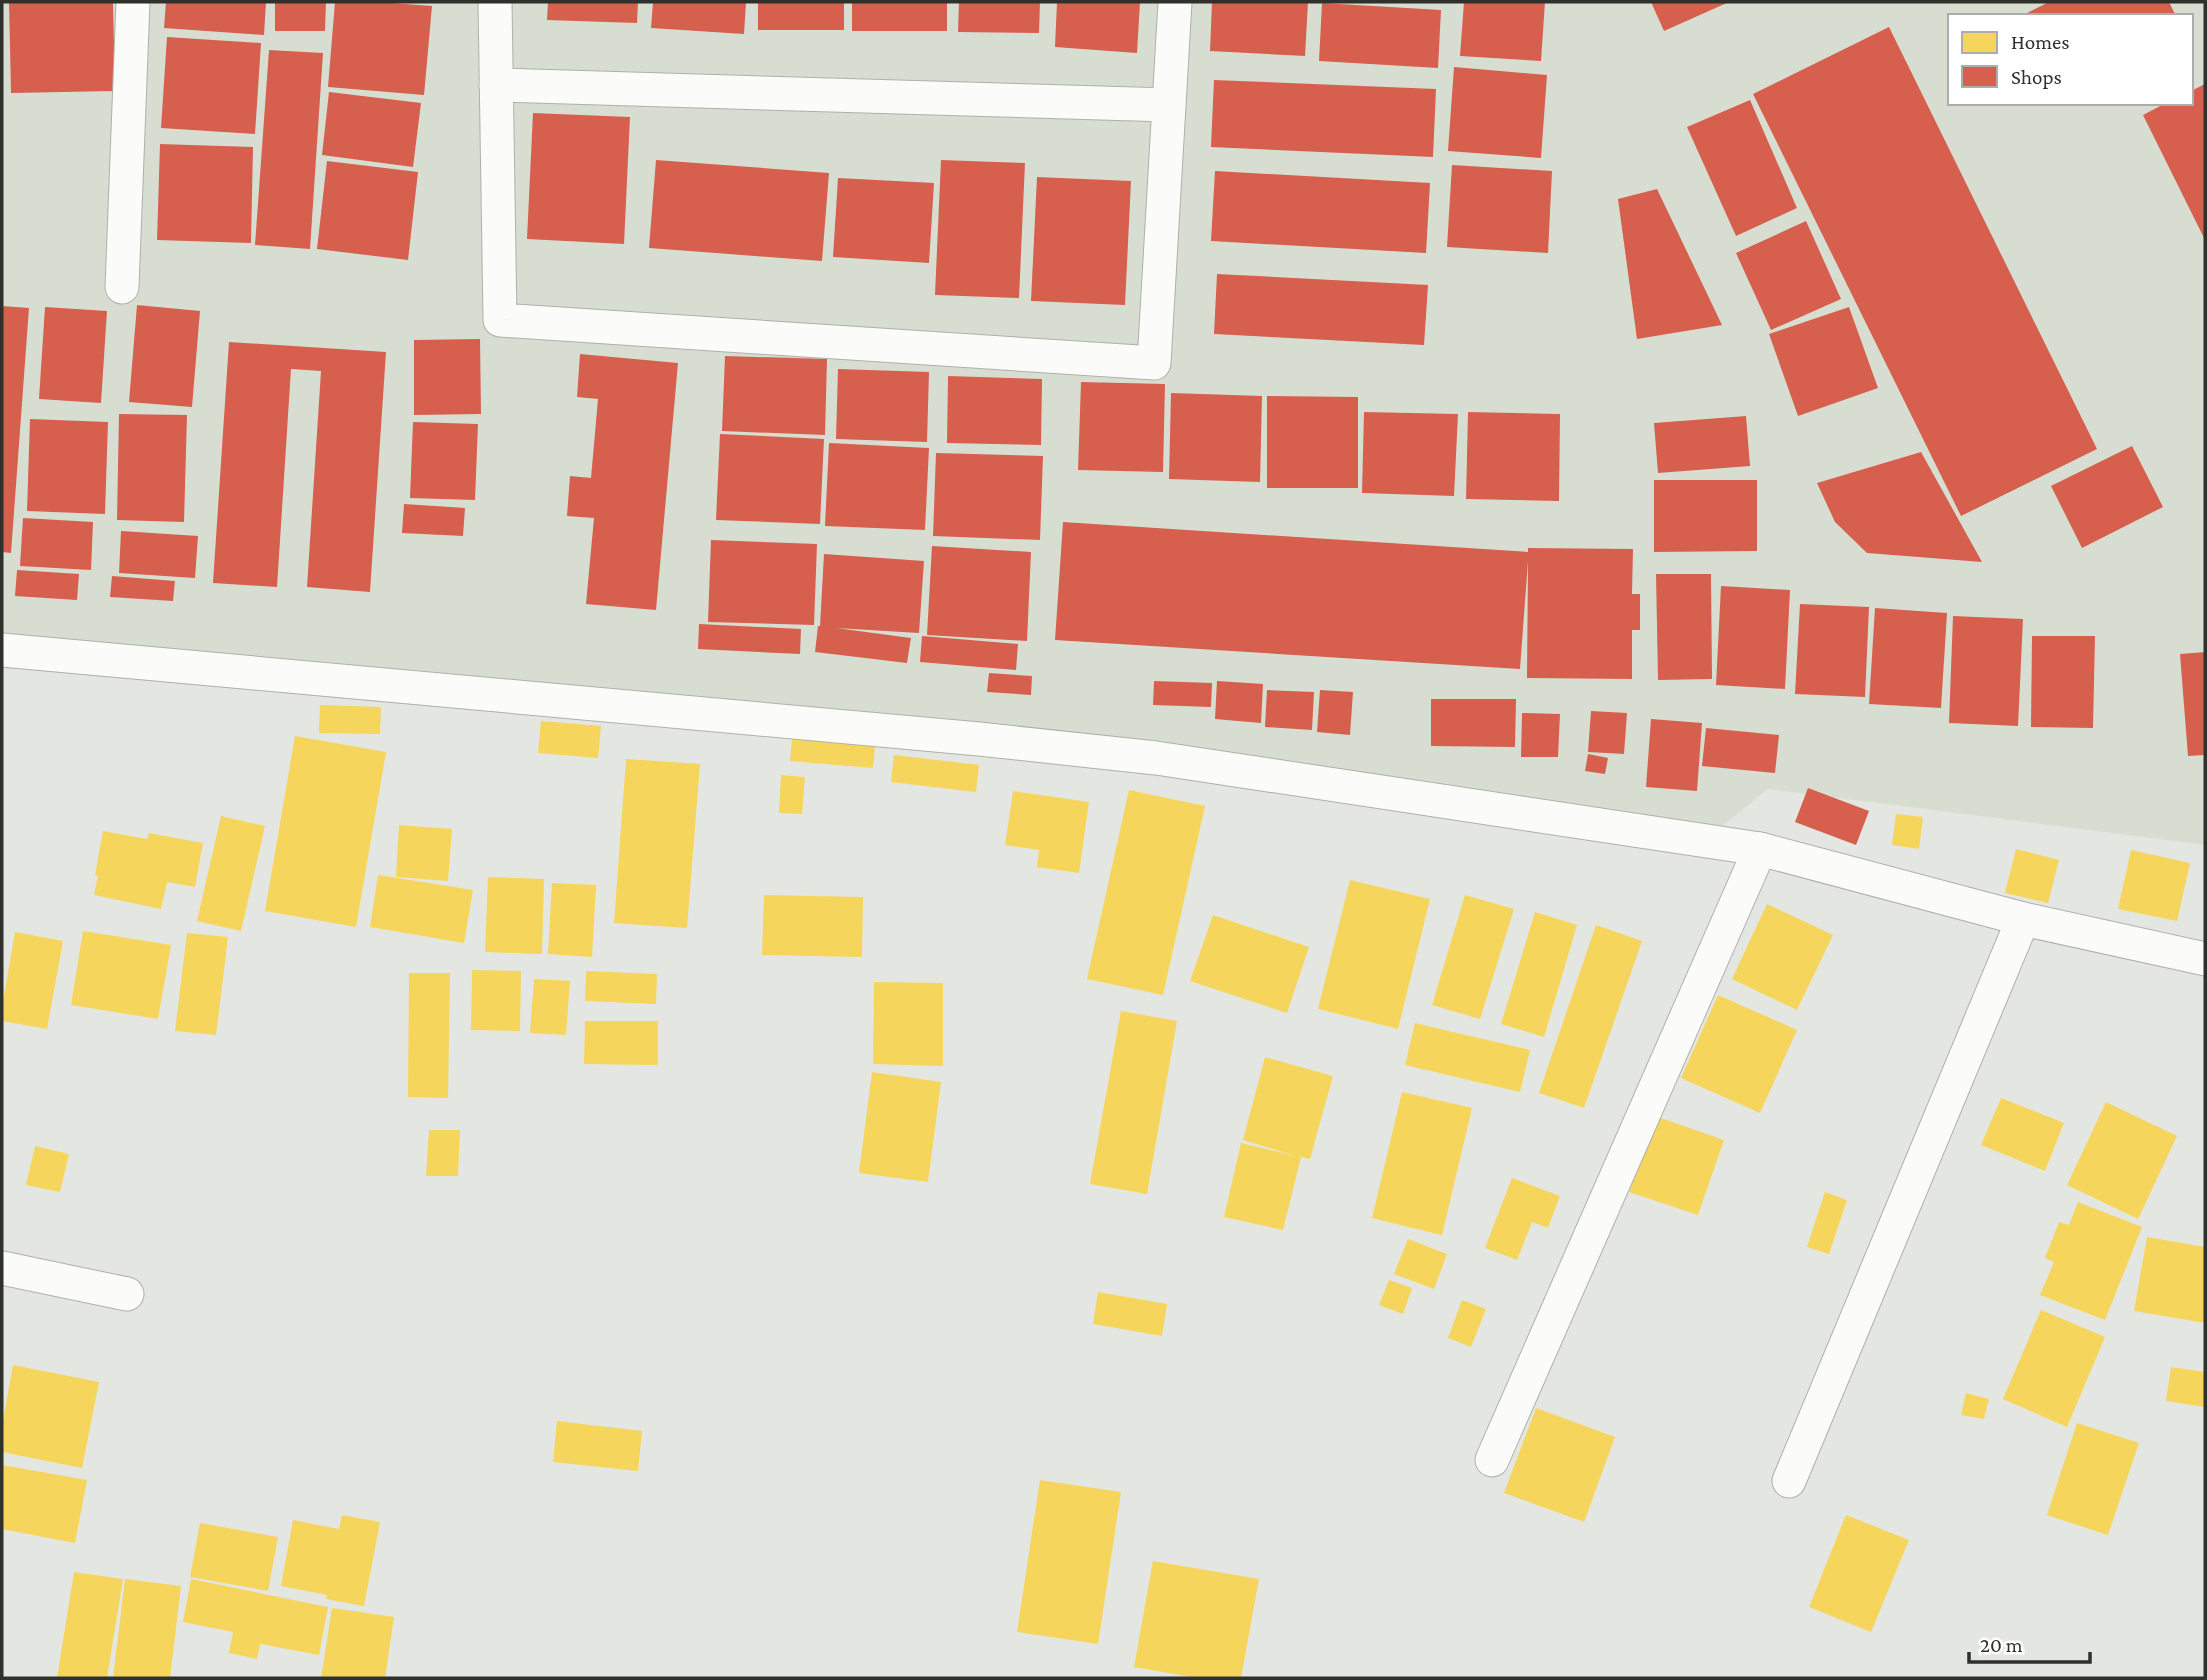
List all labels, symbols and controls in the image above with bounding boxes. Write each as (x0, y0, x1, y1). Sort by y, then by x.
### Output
legend (1948, 14, 2193, 105)
text: Homes (2011, 30, 2070, 54)
text: Shops (2011, 65, 2062, 89)
scale bar (1969, 1620, 2090, 1664)
text: 20 m (1980, 1633, 2023, 1657)

